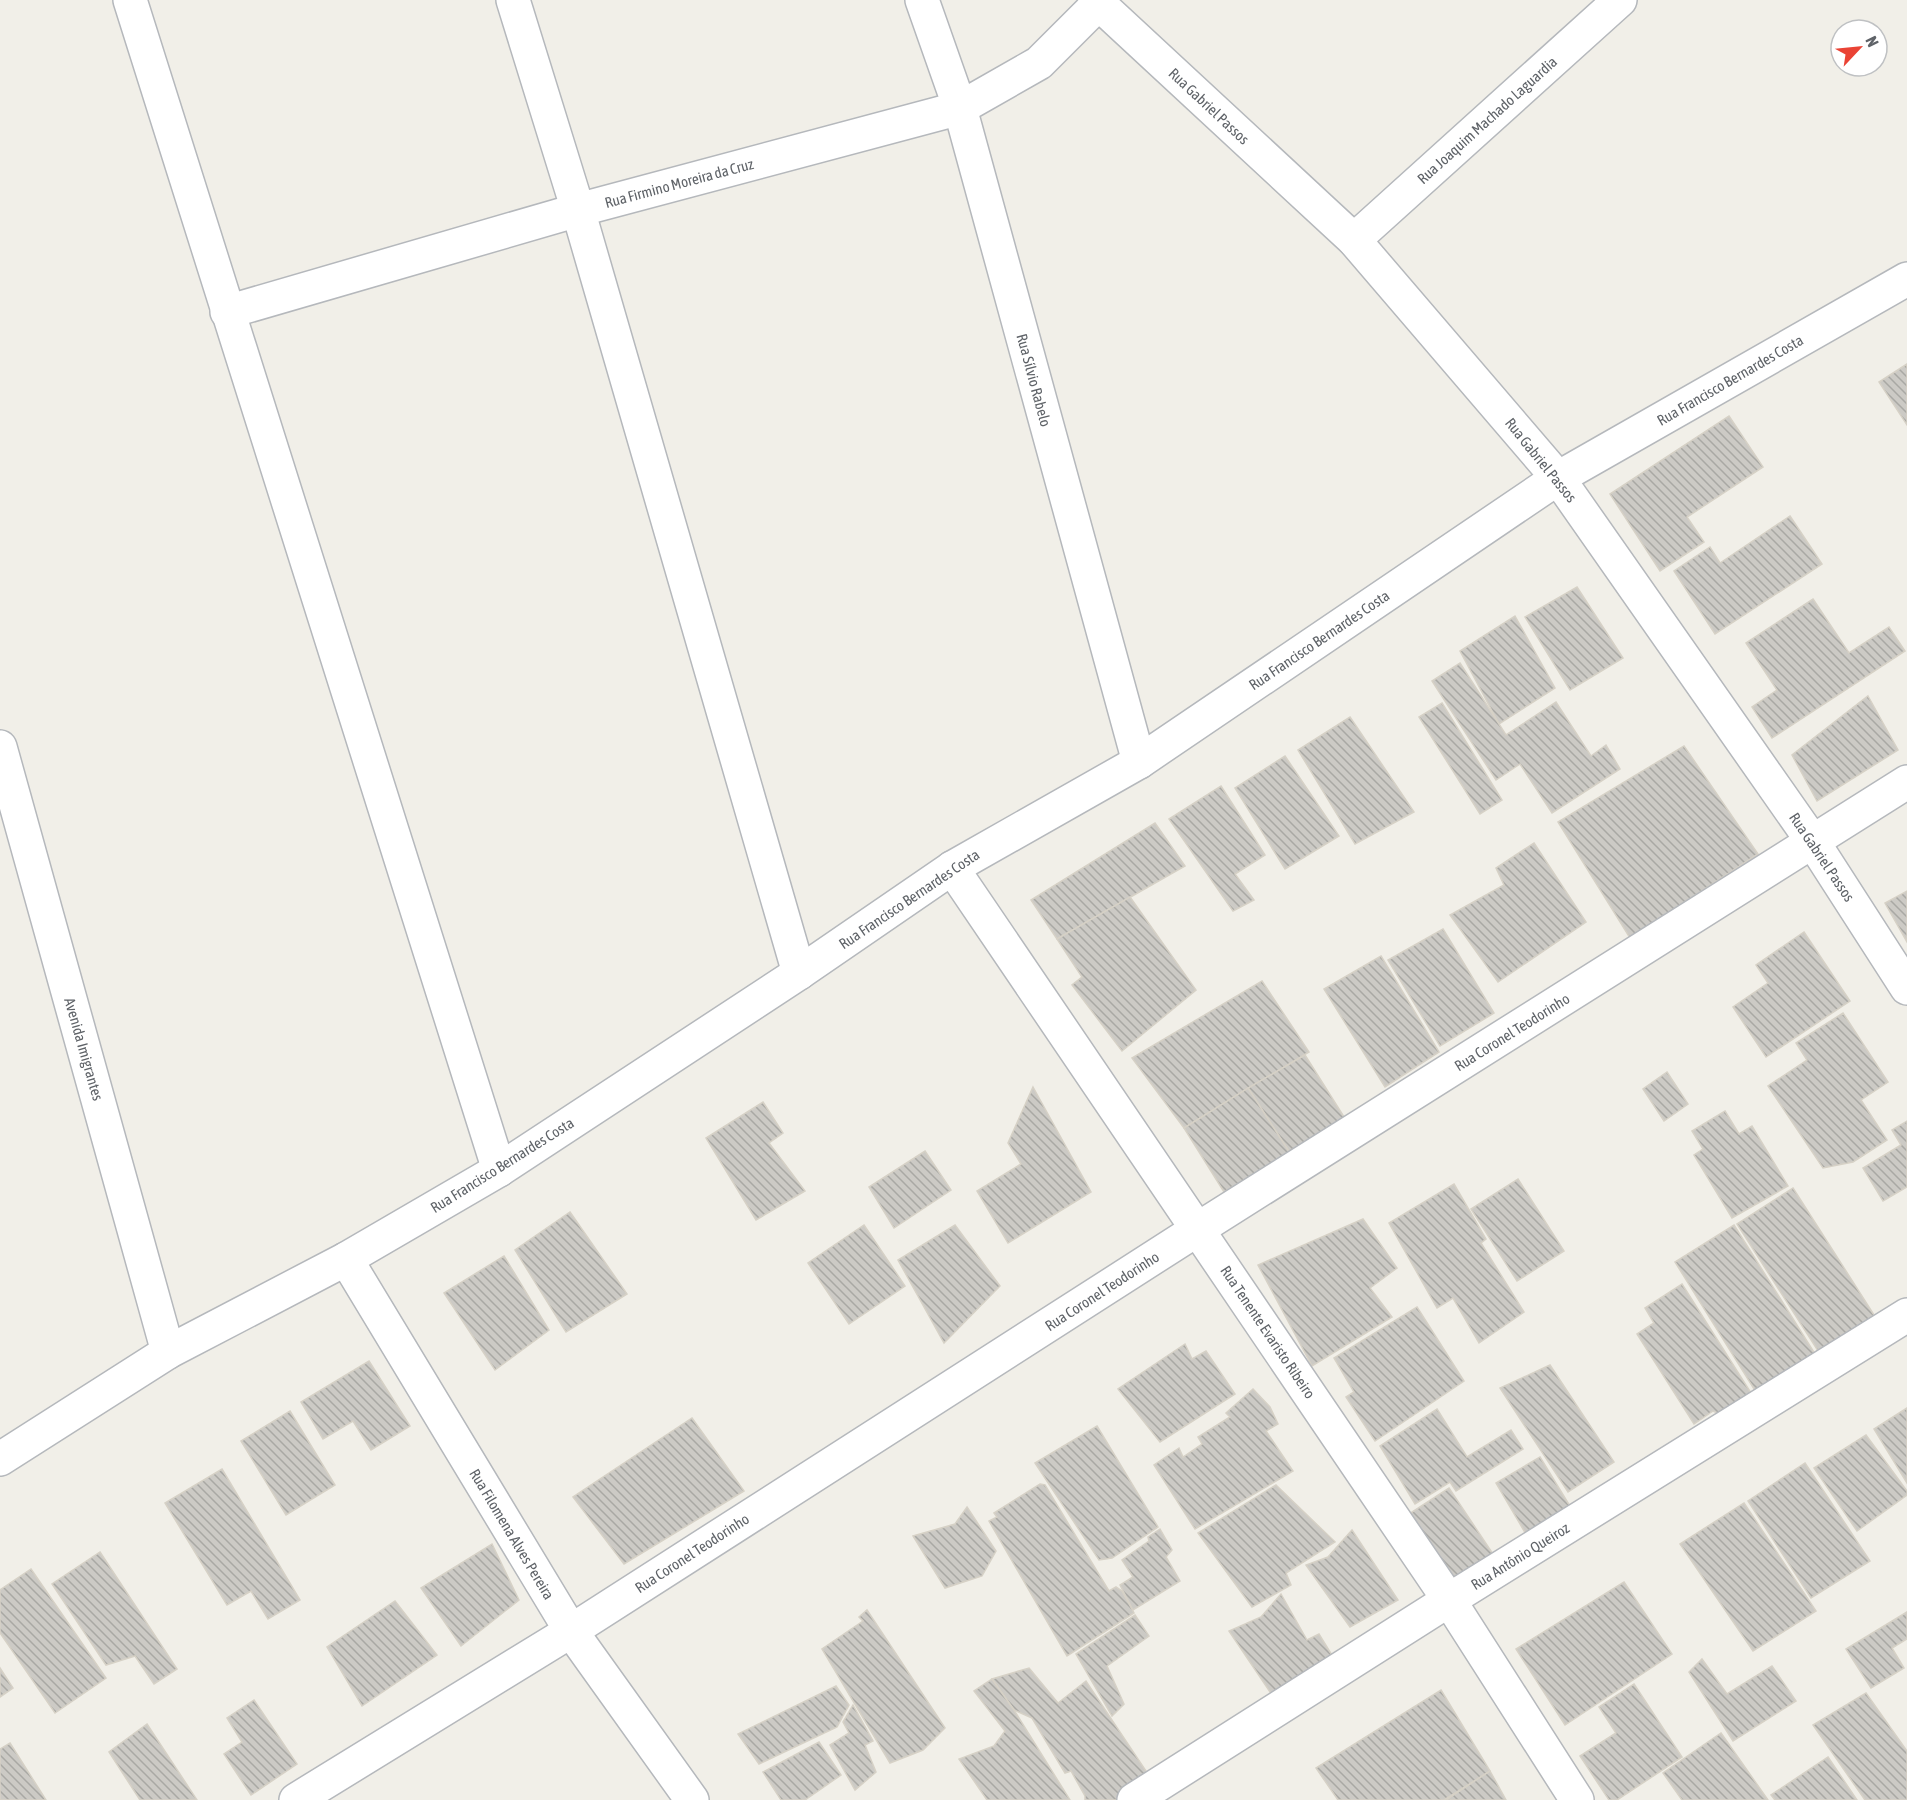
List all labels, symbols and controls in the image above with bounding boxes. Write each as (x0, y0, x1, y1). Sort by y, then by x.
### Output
north arrow (1829, 18, 1889, 78)
text: N (1862, 33, 1883, 50)
street label: Rua Joaquim Machado Laguardia (1414, 53, 1560, 187)
street label: Rua Gabriel Passos (1165, 64, 1253, 148)
street label: Rua Firmino Moreira da Cruz (603, 155, 756, 211)
street label: Rua Francisco Bernardes Costa (1654, 331, 1806, 429)
street label: Rua Sílvio Rabelo (1013, 332, 1055, 428)
street label: Rua Gabriel Passos (1502, 414, 1580, 506)
street label: Rua Francisco Bernardes Costa (1246, 587, 1392, 693)
street label: Rua Gabriel Passos (1786, 809, 1858, 905)
street label: Rua Francisco Bernardes Costa (836, 846, 982, 952)
street label: Rua Coronel Teodorinho (1451, 990, 1573, 1074)
street label: Avenida Imigrantes (61, 996, 107, 1102)
street label: Rua Francisco Bernardes Costa (427, 1114, 577, 1216)
street label: Rua Coronel Teodorinho (1042, 1248, 1162, 1334)
street label: Rua Tenente Evaristo Ribeiro (1217, 1262, 1319, 1402)
street label: Rua Filomena Alves Pereira (466, 1466, 558, 1602)
street label: Rua Coronel Teodorinho (632, 1510, 752, 1596)
street label: Rua Antônio Queiroz (1468, 1519, 1573, 1593)

